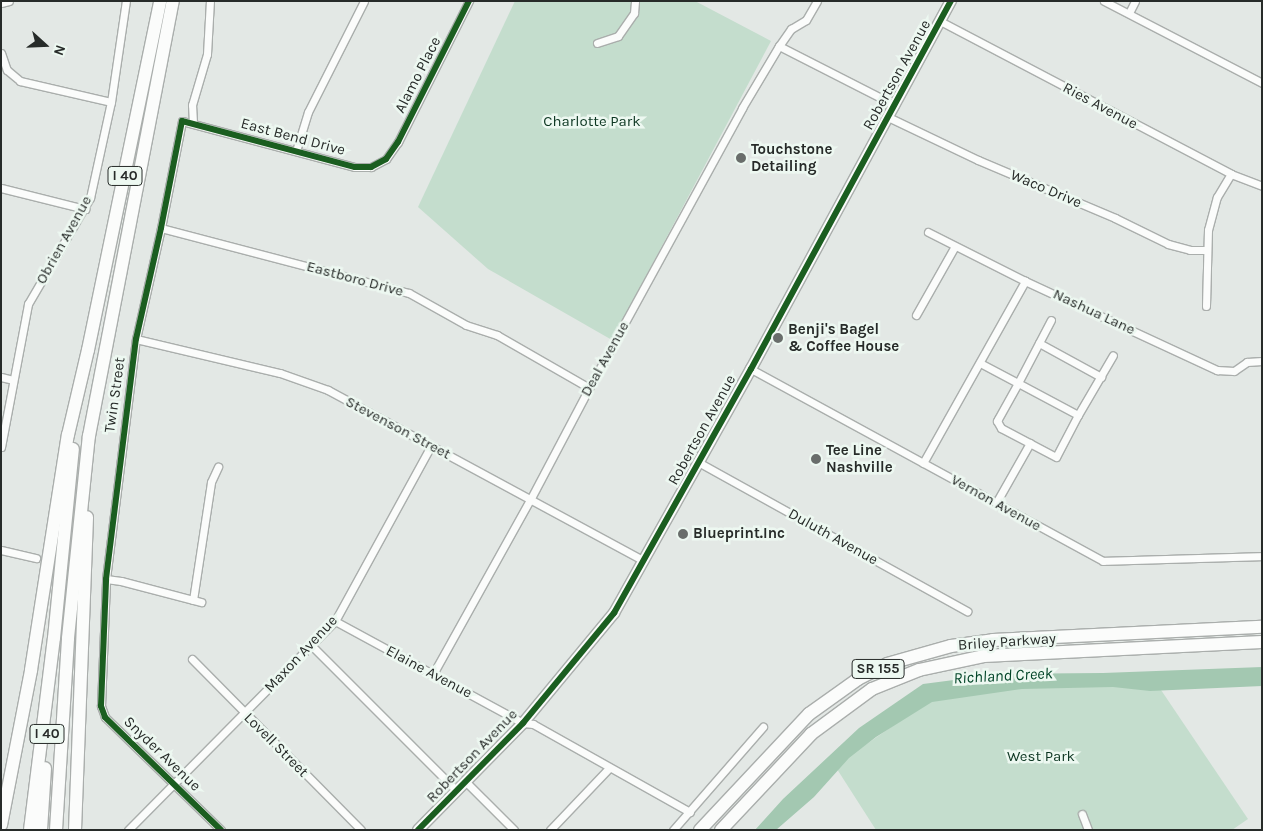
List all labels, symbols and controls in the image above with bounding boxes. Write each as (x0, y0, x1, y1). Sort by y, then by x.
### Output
street label: Robertson Avenue (859, 17, 935, 133)
north arrow (20, 20, 70, 70)
street label: Alamo Place (391, 34, 445, 116)
text: N (50, 43, 69, 58)
street label: Ries Avenue (1059, 79, 1141, 133)
park label: Charlotte Park (543, 113, 641, 131)
street label: East Bend Drive (239, 114, 347, 160)
place label: Touchstone Detailing (751, 140, 832, 175)
marker: Touchstone Detailing (735, 152, 747, 164)
road number: I 40 (108, 165, 142, 188)
street label: Waco Drive (1008, 166, 1084, 212)
street label: Obrien Avenue (32, 193, 96, 287)
street label: Eastboro Drive (305, 257, 405, 301)
street label: Nashua Lane (1050, 285, 1138, 339)
street label: Deal Avenue (577, 318, 633, 400)
place label: Benji's Bagel & Coffee House (788, 320, 899, 355)
marker: Benji's Bagel & Coffee House (772, 332, 784, 344)
street label: Twin Street (101, 356, 129, 434)
street label: Robertson Avenue (664, 372, 740, 488)
street label: Stevenson Street (342, 393, 454, 463)
place label: Tee Line Nashville (826, 441, 893, 476)
marker: Tee Line Nashville (810, 453, 822, 465)
street label: Vernon Avenue (948, 471, 1044, 535)
street label: Duluth Avenue (785, 505, 881, 569)
place label: Blueprint.Inc (693, 525, 785, 543)
marker: Blueprint.Inc (677, 528, 689, 540)
street label: Maxon Avenue (261, 612, 341, 696)
street label: Briley Parkway (957, 630, 1057, 654)
street label: Elaine Avenue (383, 642, 475, 702)
road number: SR 155 (850, 658, 906, 681)
water label: Richland Creek (953, 664, 1053, 688)
street label: Robertson Avenue (423, 705, 521, 807)
street label: Lovell Street (240, 709, 312, 781)
street label: Snyder Avenue (120, 713, 204, 795)
road number: I 40 (30, 722, 64, 746)
park label: West Park (1007, 748, 1075, 766)

